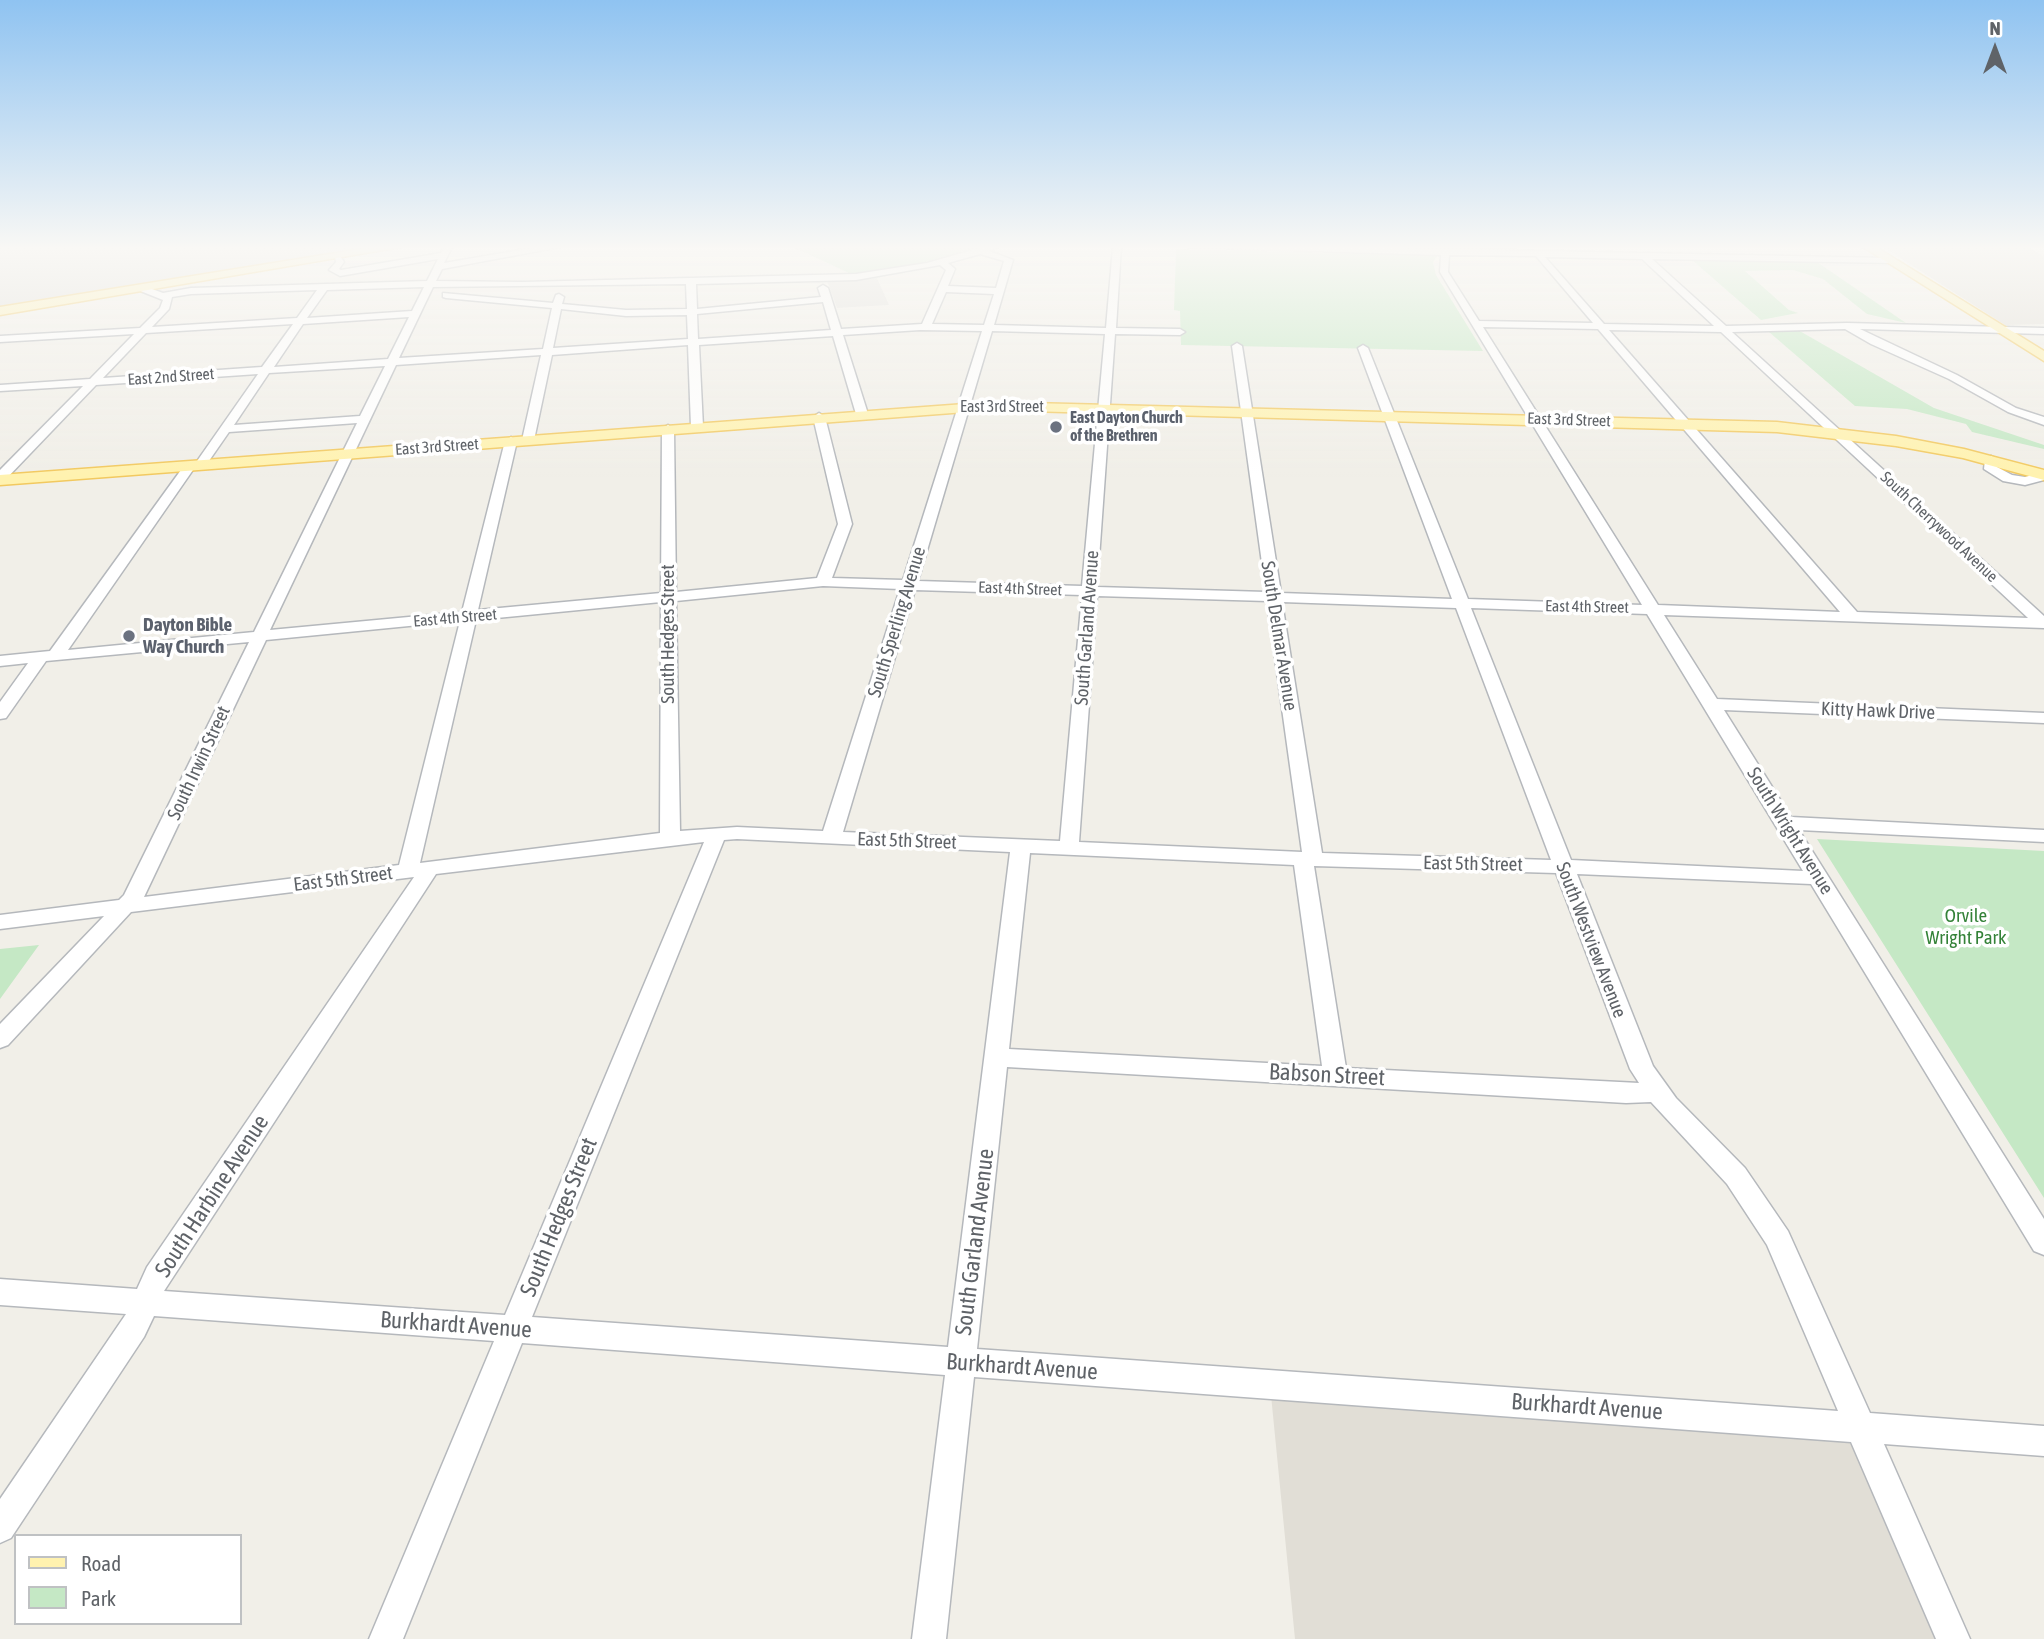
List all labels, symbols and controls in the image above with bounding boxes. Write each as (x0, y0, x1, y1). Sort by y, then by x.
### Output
north arrow (1960, 14, 2030, 84)
text: N (1989, 17, 2001, 39)
street label: East 2nd Street (127, 364, 215, 390)
street label: East 3rd Street (960, 397, 1044, 417)
place label: East Dayton Church of the Brethren (1070, 408, 1183, 446)
street label: East 3rd Street (1527, 409, 1611, 431)
marker: East Dayton Church of the Brethren (1048, 419, 1064, 435)
street label: East 3rd Street (395, 434, 479, 460)
street label: South Cherrywood Avenue (1876, 468, 2002, 586)
street label: South Sperling Avenue (863, 544, 931, 700)
street label: South Garland Avenue (1070, 550, 1104, 706)
street label: South Delmar Avenue (1256, 560, 1302, 712)
street label: South Hedges Street (657, 564, 679, 704)
street label: East 4th Street (978, 578, 1062, 600)
street label: East 4th Street (1545, 597, 1629, 617)
street label: East 4th Street (412, 605, 498, 631)
place label: Dayton Bible Way Church (143, 614, 232, 658)
marker: Dayton Bible Way Church (121, 628, 137, 644)
street label: Kitty Hawk Drive (1821, 698, 1935, 724)
street label: South Irwin Street (163, 702, 235, 824)
street label: South Wright Avenue (1742, 763, 1838, 899)
street label: East 5th Street (857, 828, 957, 854)
street label: East 5th Street (1423, 852, 1523, 876)
street label: South Westview Avenue (1551, 859, 1631, 1021)
street label: East 5th Street (292, 862, 394, 896)
park label: Orvile Wright Park (1926, 905, 2006, 949)
street label: Babson Street (1268, 1058, 1386, 1092)
street label: South Harbine Avenue (149, 1110, 275, 1282)
street label: South Hedges Street (515, 1134, 603, 1300)
street label: South Garland Avenue (950, 1147, 1000, 1337)
street label: Burkhardt Avenue (379, 1306, 533, 1344)
street label: Burkhardt Avenue (945, 1348, 1099, 1386)
street label: Burkhardt Avenue (1510, 1388, 1664, 1426)
legend (14, 1534, 242, 1625)
text: Road (81, 1551, 121, 1575)
text: Park (81, 1586, 116, 1610)

